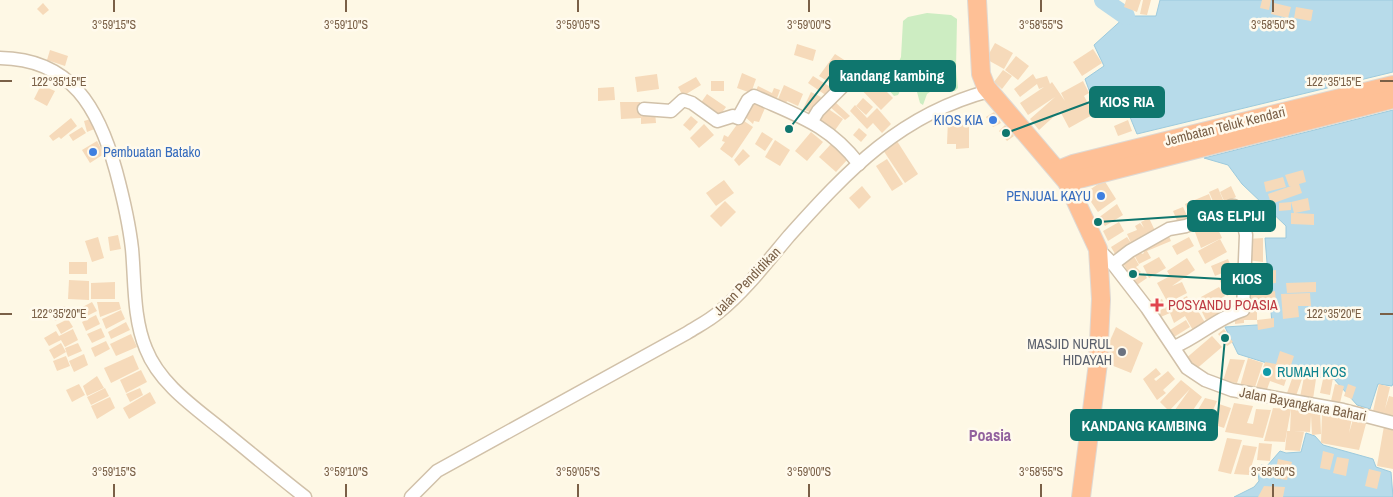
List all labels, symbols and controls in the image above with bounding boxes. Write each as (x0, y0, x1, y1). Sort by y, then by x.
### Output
text: 3°59'15"S (92, 17, 136, 33)
text: 3°59'10"S (324, 17, 368, 33)
text: 3°59'05"S (556, 17, 600, 33)
text: 3°59'00"S (787, 17, 831, 33)
text: 3°58'55"S (1019, 17, 1063, 33)
text: 3°58'50"S (1251, 17, 1295, 33)
callout: kandang kambing (830, 61, 955, 91)
text: kandang kambing (840, 65, 945, 86)
text: 122°35'15"E (31, 74, 87, 90)
text: 122°35'15"E (1306, 74, 1362, 90)
callout: KIOS RIA (1090, 87, 1164, 117)
text: KIOS RIA (1100, 91, 1154, 112)
street label: Jembatan Teluk Kendari (1163, 102, 1287, 150)
place label: KIOS KIA (934, 111, 983, 129)
marker: KIOS KIA (987, 114, 999, 126)
place label: Pembuatan Batako (103, 143, 201, 161)
marker: Pembuatan Batako (87, 146, 99, 158)
place label: PENJUAL KAYU (1006, 187, 1091, 205)
marker: PENJUAL KAYU (1095, 190, 1107, 202)
callout: GAS ELPIJI (1188, 201, 1275, 231)
text: GAS ELPIJI (1197, 205, 1265, 226)
street label: Jalan Pendidikan (710, 243, 784, 319)
callout: KIOS (1222, 264, 1272, 294)
text: KIOS (1232, 268, 1262, 289)
place label: POSYANDU POASIA (1168, 296, 1278, 314)
marker: POSYANDU POASIA (1150, 298, 1164, 312)
text: 122°35'20"E (31, 306, 87, 322)
text: 122°35'20"E (1306, 306, 1362, 322)
place label: MASJID NURUL HIDAYAH (1027, 335, 1113, 369)
marker: MASJID NURUL HIDAYAH (1116, 346, 1128, 358)
place label: RUMAH KOS (1277, 363, 1347, 381)
marker: RUMAH KOS (1261, 366, 1273, 378)
street label: Jalan Bayangkara Bahari (1238, 383, 1368, 425)
callout: KANDANG KAMBING (1071, 410, 1217, 440)
text: KANDANG KAMBING (1081, 415, 1207, 436)
district label: Poasia (969, 424, 1012, 446)
text: 3°59'15"S (92, 464, 136, 480)
text: 3°59'10"S (324, 464, 368, 480)
text: 3°59'05"S (556, 464, 600, 480)
text: 3°59'00"S (787, 464, 831, 480)
text: 3°58'55"S (1019, 464, 1063, 480)
text: 3°58'50"S (1251, 464, 1295, 480)

